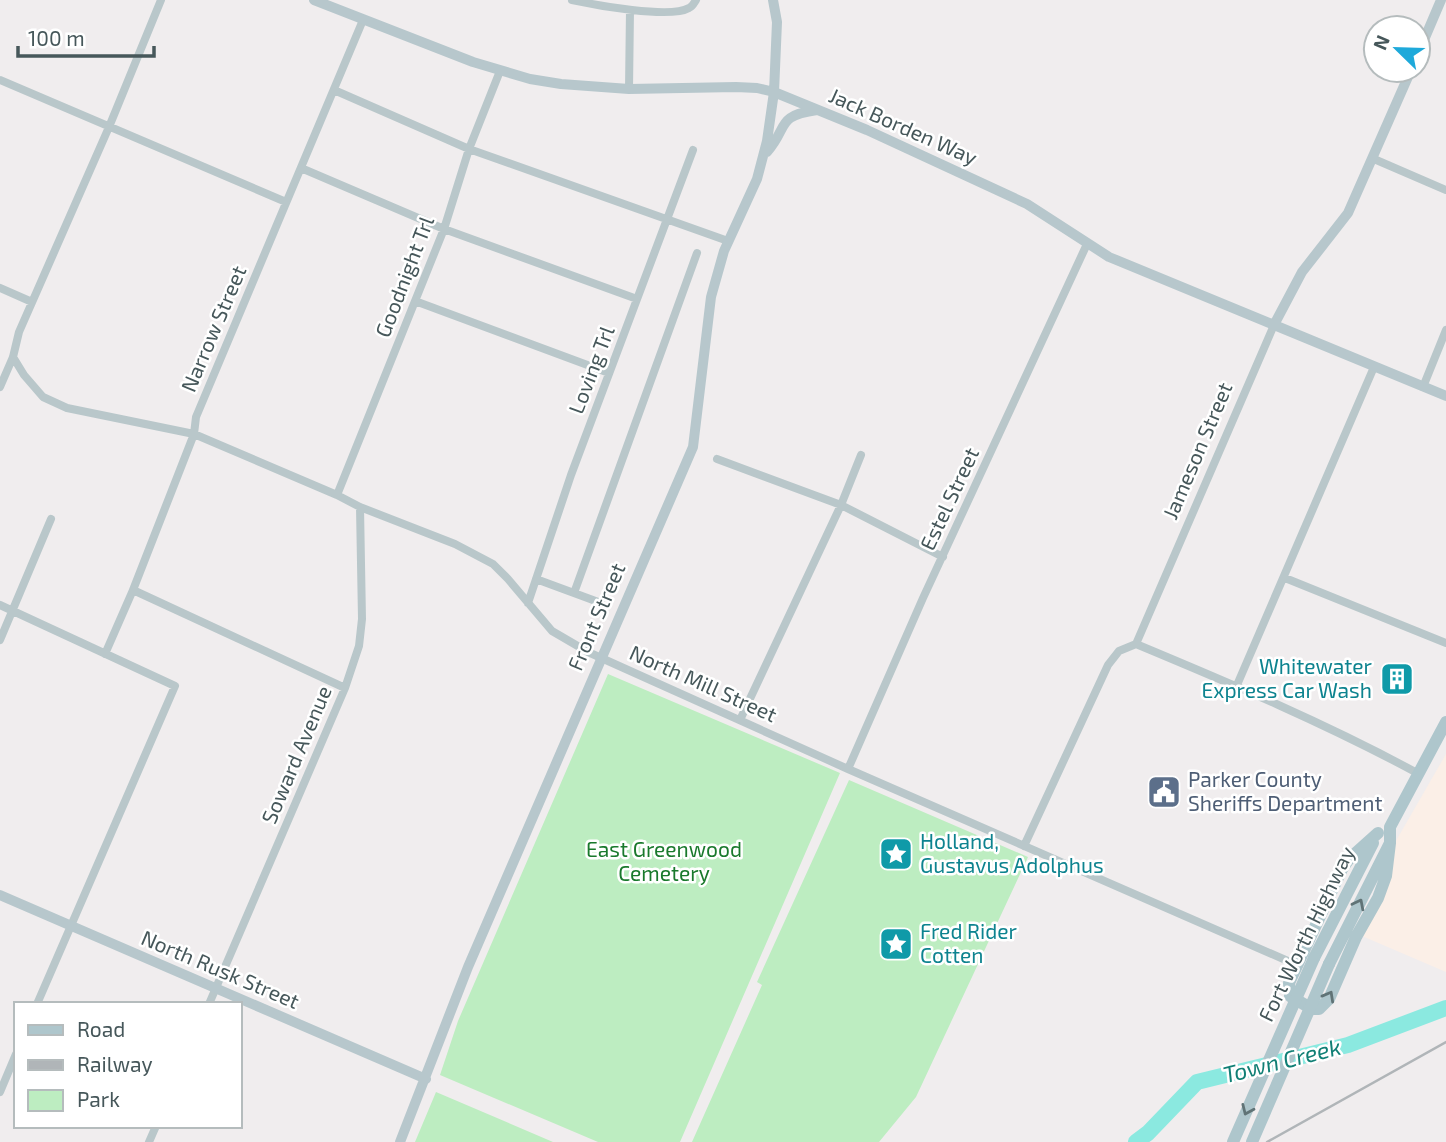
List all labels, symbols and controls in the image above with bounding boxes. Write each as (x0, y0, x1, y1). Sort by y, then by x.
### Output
scale bar (18, 14, 154, 58)
north arrow (1362, 14, 1432, 84)
text: 100 m (28, 25, 85, 50)
text: N (1368, 31, 1394, 53)
street label: Jack Borden Way (826, 82, 982, 169)
street label: Goodnight Trl (369, 212, 438, 340)
street label: Narrow Street (175, 262, 250, 395)
street label: Loving Trl (562, 321, 619, 417)
street label: Jameson Street (1157, 378, 1237, 523)
street label: Estel Street (914, 443, 983, 554)
street label: Front Street (562, 559, 629, 674)
street label: North Mill Street (626, 639, 781, 726)
place label: Whitewater Express Car Wash (1202, 653, 1373, 702)
building icon: Whitewater Express Car Wash (1378, 660, 1416, 698)
street label: Soward Avenue (255, 682, 336, 827)
place label: Parker County Sheriffs Department (1188, 766, 1382, 815)
public building icon: Parker County Sheriffs Department (1145, 773, 1183, 811)
place label: Holland, Gustavus Adolphus (920, 828, 1104, 877)
place icon: Holland, Gustavus Adolphus (877, 835, 915, 873)
park label: East Greenwood Cemetery (586, 836, 742, 885)
street label: Fort Worth Highway (1252, 842, 1359, 1025)
one-way arrow (1351, 899, 1365, 911)
place label: Fred Rider Cotten (920, 918, 1018, 967)
street label: North Rusk Street (138, 924, 303, 1013)
place icon: Fred Rider Cotten (877, 925, 915, 963)
one-way arrow (1321, 991, 1334, 1004)
legend (14, 1002, 242, 1128)
text: Road (77, 1016, 125, 1041)
water label: Town Creek (1220, 1032, 1344, 1088)
text: Railway (77, 1051, 153, 1076)
text: Park (77, 1086, 120, 1111)
one-way arrow (1241, 1103, 1255, 1116)

